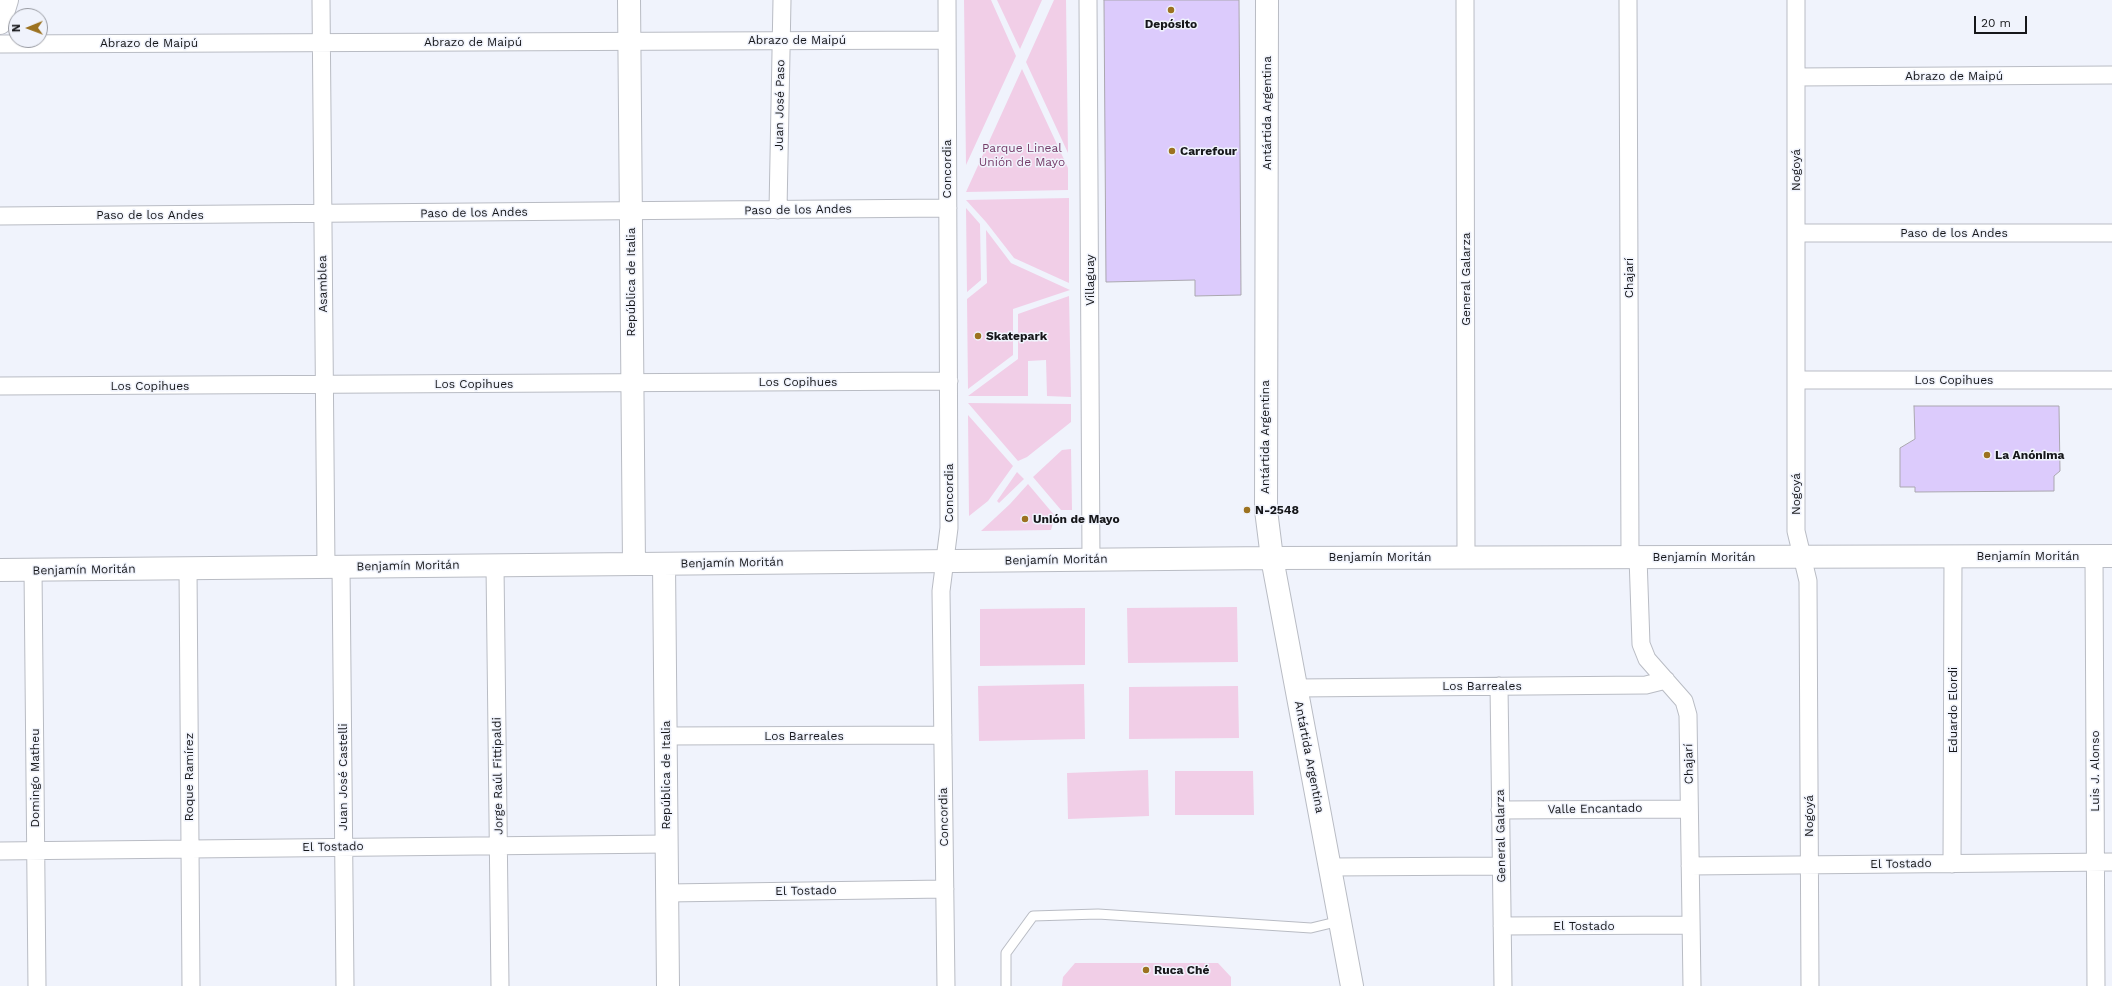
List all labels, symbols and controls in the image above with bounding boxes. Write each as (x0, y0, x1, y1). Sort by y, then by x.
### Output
marker: Depósito (1166, 5, 1176, 15)
north arrow (8, 8, 48, 48)
scale bar (1976, 8, 2029, 34)
text: 20 m (1981, 16, 2011, 30)
place label: Depósito (1145, 17, 1197, 31)
text: N (10, 24, 23, 32)
street label: Abrazo de Maipú (748, 33, 846, 47)
street label: Abrazo de Maipú (424, 35, 522, 49)
street label: Abrazo de Maipú (100, 36, 198, 50)
street label: Antártida Argentina (1260, 56, 1274, 170)
street label: Juan José Paso (772, 59, 788, 151)
street label: Abrazo de Maipú (1905, 69, 2003, 83)
street label: Concordia (940, 140, 954, 198)
park label: Parque Lineal Unión de Mayo (979, 141, 1065, 169)
place label: Carrefour (1180, 144, 1237, 158)
marker: Carrefour (1167, 146, 1177, 156)
street label: Nogoyá (1789, 149, 1803, 191)
street label: Paso de los Andes (744, 202, 852, 218)
street label: Paso de los Andes (420, 205, 528, 221)
street label: Paso de los Andes (96, 208, 204, 222)
street label: Paso de los Andes (1900, 226, 2008, 240)
street label: República de Italia (624, 227, 638, 337)
street label: General Galarza (1459, 232, 1473, 326)
street label: Villaguay (1083, 254, 1097, 306)
street label: Asamblea (315, 255, 331, 313)
street label: Chajarí (1622, 258, 1636, 298)
place label: Skatepark (986, 329, 1047, 343)
marker: Skatepark (973, 331, 983, 341)
street label: Los Copihues (1915, 373, 1993, 387)
street label: Los Copihues (759, 375, 837, 389)
street label: Los Copihues (435, 377, 513, 391)
street label: Los Copihues (111, 379, 189, 393)
street label: Antártida Argentina (1258, 380, 1272, 494)
place label: La Anónima (1995, 448, 2065, 462)
marker: La Anónima (1982, 450, 1992, 460)
street label: Concordia (942, 464, 956, 522)
street label: Nogoyá (1789, 473, 1803, 515)
place label: N-2548 (1255, 503, 1299, 517)
marker: N-2548 (1242, 505, 1252, 515)
place label: Unión de Mayo (1033, 512, 1120, 526)
marker: Unión de Mayo (1020, 514, 1030, 524)
street label: Benjamín Moritán (1976, 549, 2080, 563)
street label: Benjamín Moritán (1328, 550, 1432, 564)
street label: Benjamín Moritán (1652, 550, 1756, 564)
street label: Benjamín Moritán (1004, 552, 1108, 568)
street label: Benjamín Moritán (680, 555, 784, 571)
street label: Benjamín Moritán (356, 558, 460, 574)
street label: Benjamín Moritán (32, 562, 136, 578)
street label: Eduardo Elordi (1946, 667, 1960, 753)
street label: Los Barreales (1442, 679, 1522, 693)
street label: Antártida Argentina (1291, 700, 1327, 814)
street label: Jorge Raúl Fittipaldi (490, 717, 506, 835)
street label: República de Italia (659, 720, 673, 830)
street label: Juan José Castelli (336, 723, 350, 831)
street label: Domingo Matheu (28, 728, 42, 828)
street label: Los Barreales (764, 729, 844, 743)
street label: Luis J. Alonso (2088, 730, 2102, 812)
street label: Roque Ramírez (182, 733, 196, 821)
street label: Chajarí (1681, 744, 1697, 784)
street label: Concordia (936, 787, 952, 847)
street label: General Galarza (1493, 789, 1509, 883)
street label: Nogoyá (1802, 795, 1816, 837)
street label: Valle Encantado (1548, 801, 1642, 817)
street label: El Tostado (302, 839, 364, 855)
street label: El Tostado (1870, 856, 1932, 872)
street label: El Tostado (775, 883, 837, 899)
street label: El Tostado (1553, 919, 1615, 933)
place label: Ruca Ché (1154, 963, 1209, 977)
marker: Ruca Ché (1141, 965, 1151, 975)

